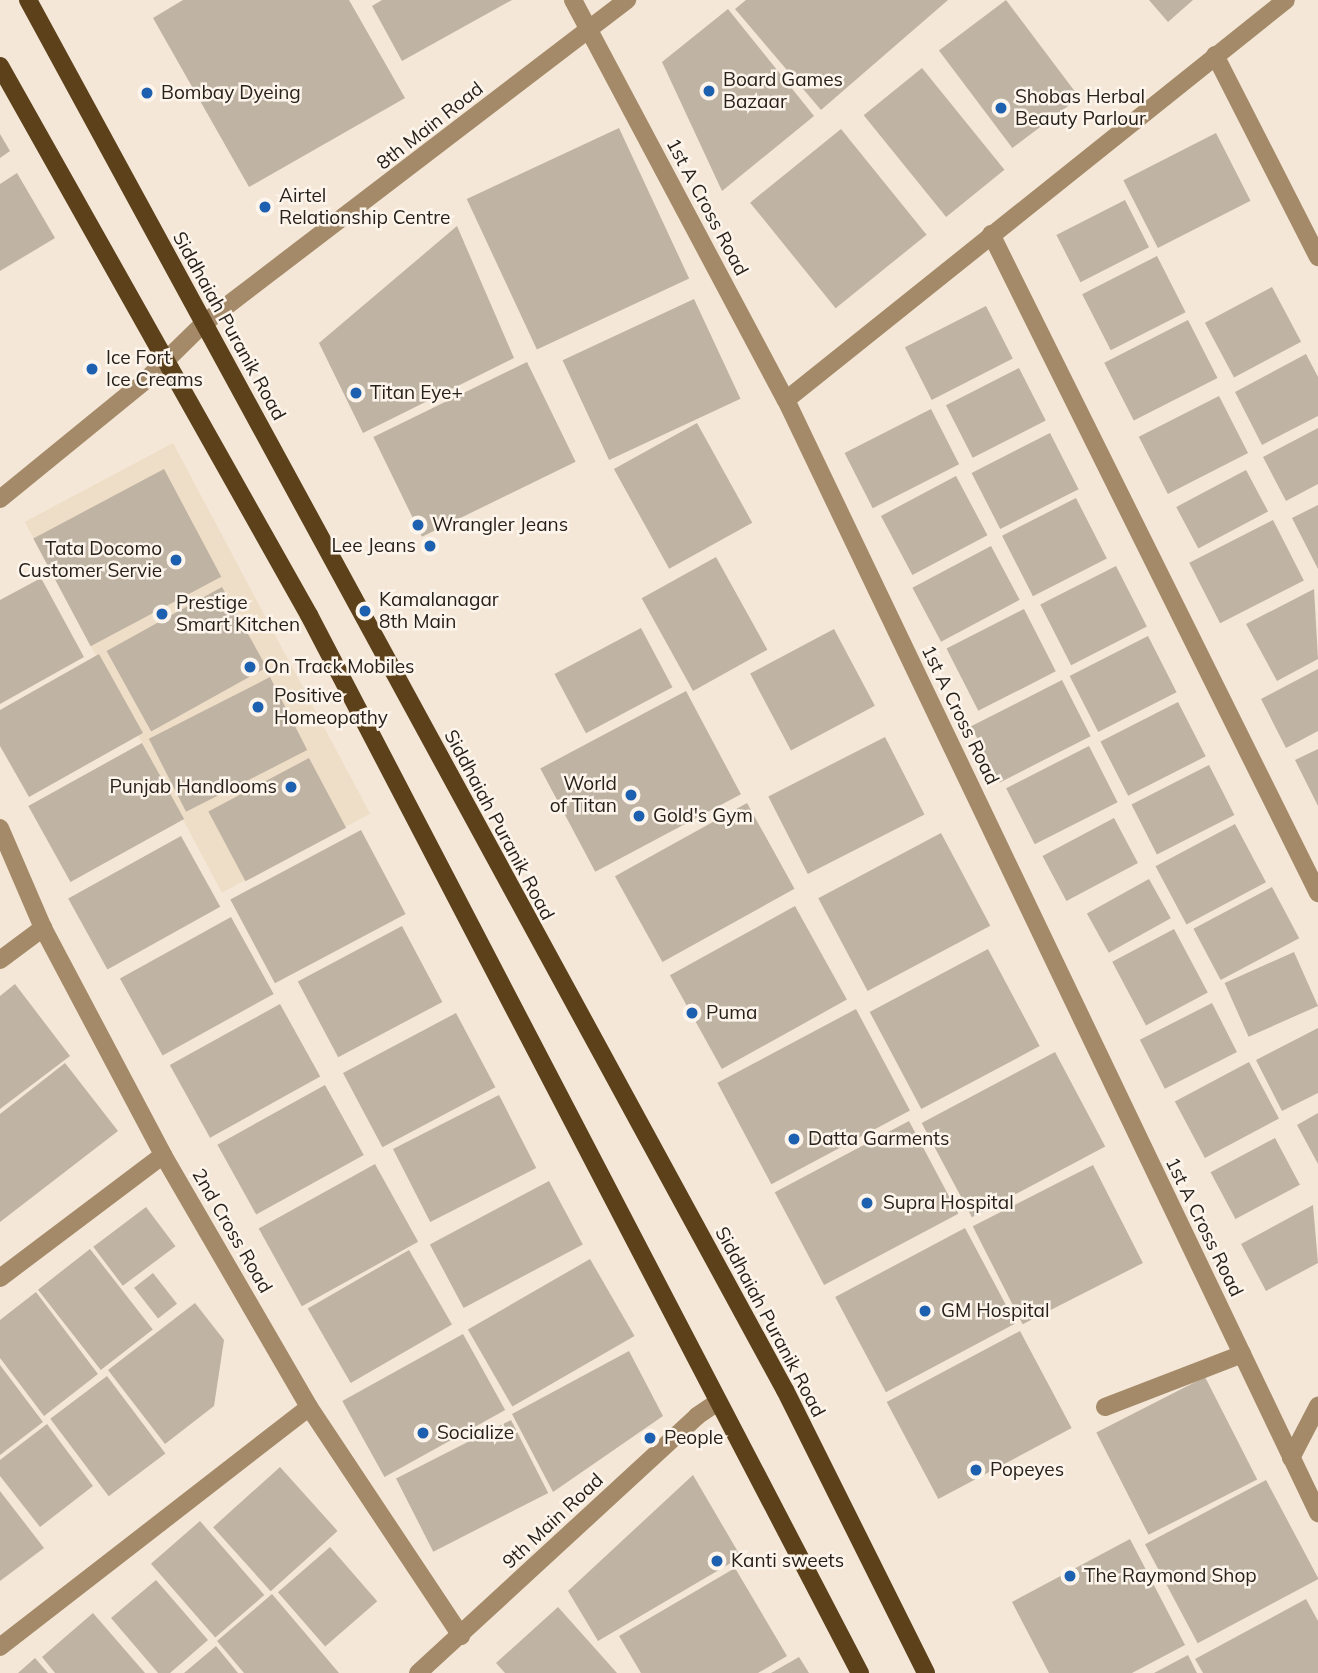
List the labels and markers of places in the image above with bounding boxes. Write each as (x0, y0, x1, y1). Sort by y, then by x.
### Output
place label: Board Games Bazaar (723, 69, 843, 113)
place label: Bombay Dyeing (161, 82, 301, 104)
marker: Board Games Bazaar (701, 83, 717, 99)
marker: Bombay Dyeing (139, 85, 155, 101)
place label: Shobas Herbal Beauty Parlour (1015, 86, 1146, 130)
marker: Shobas Herbal Beauty Parlour (993, 100, 1009, 116)
place label: Airtel Relationship Centre (279, 185, 450, 229)
marker: Airtel Relationship Centre (257, 199, 273, 215)
place label: Ice Fort Ice Creams (106, 347, 203, 391)
marker: Ice Fort Ice Creams (84, 361, 100, 377)
place label: Titan Eye+ (370, 382, 463, 404)
marker: Titan Eye+ (348, 385, 364, 401)
place label: Wrangler Jeans (432, 514, 568, 536)
marker: Wrangler Jeans (410, 517, 426, 533)
place label: Lee Jeans (332, 535, 416, 557)
place label: Tata Docomo Customer Servie (18, 538, 162, 582)
marker: Lee Jeans (422, 538, 438, 554)
marker: Tata Docomo Customer Servie (168, 552, 184, 568)
place label: Kamalanagar 8th Main (379, 589, 499, 633)
place label: Prestige Smart Kitchen (176, 592, 300, 636)
marker: Kamalanagar 8th Main (357, 603, 373, 619)
marker: Prestige Smart Kitchen (154, 606, 170, 622)
place label: On Track Mobiles (264, 656, 414, 678)
marker: On Track Mobiles (242, 659, 258, 675)
place label: Positive Homeopathy (274, 685, 388, 729)
marker: Positive Homeopathy (248, 697, 268, 717)
place label: World of Titan (550, 773, 617, 817)
place label: Punjab Handlooms (110, 776, 277, 798)
marker: Punjab Handlooms (283, 779, 299, 795)
marker: World of Titan (623, 787, 639, 803)
place label: Gold's Gym (653, 805, 753, 827)
marker: Gold's Gym (631, 808, 647, 824)
place label: Puma (706, 1002, 757, 1024)
marker: Puma (684, 1005, 700, 1021)
place label: Datta Garments (808, 1128, 949, 1150)
marker: Datta Garments (786, 1131, 802, 1147)
place label: Supra Hospital (883, 1192, 1014, 1214)
marker: Supra Hospital (857, 1193, 877, 1213)
place label: GM Hospital (941, 1300, 1049, 1322)
marker: GM Hospital (915, 1301, 935, 1321)
place label: Socialize (437, 1422, 514, 1444)
marker: Socialize (415, 1425, 431, 1441)
place label: People (664, 1427, 723, 1449)
marker: People (642, 1430, 658, 1446)
place label: Popeyes (990, 1459, 1064, 1481)
marker: Popeyes (968, 1462, 984, 1478)
place label: Kanti sweets (731, 1550, 844, 1572)
marker: Kanti sweets (709, 1553, 725, 1569)
place label: The Raymond Shop (1084, 1565, 1257, 1587)
marker: The Raymond Shop (1062, 1568, 1078, 1584)

